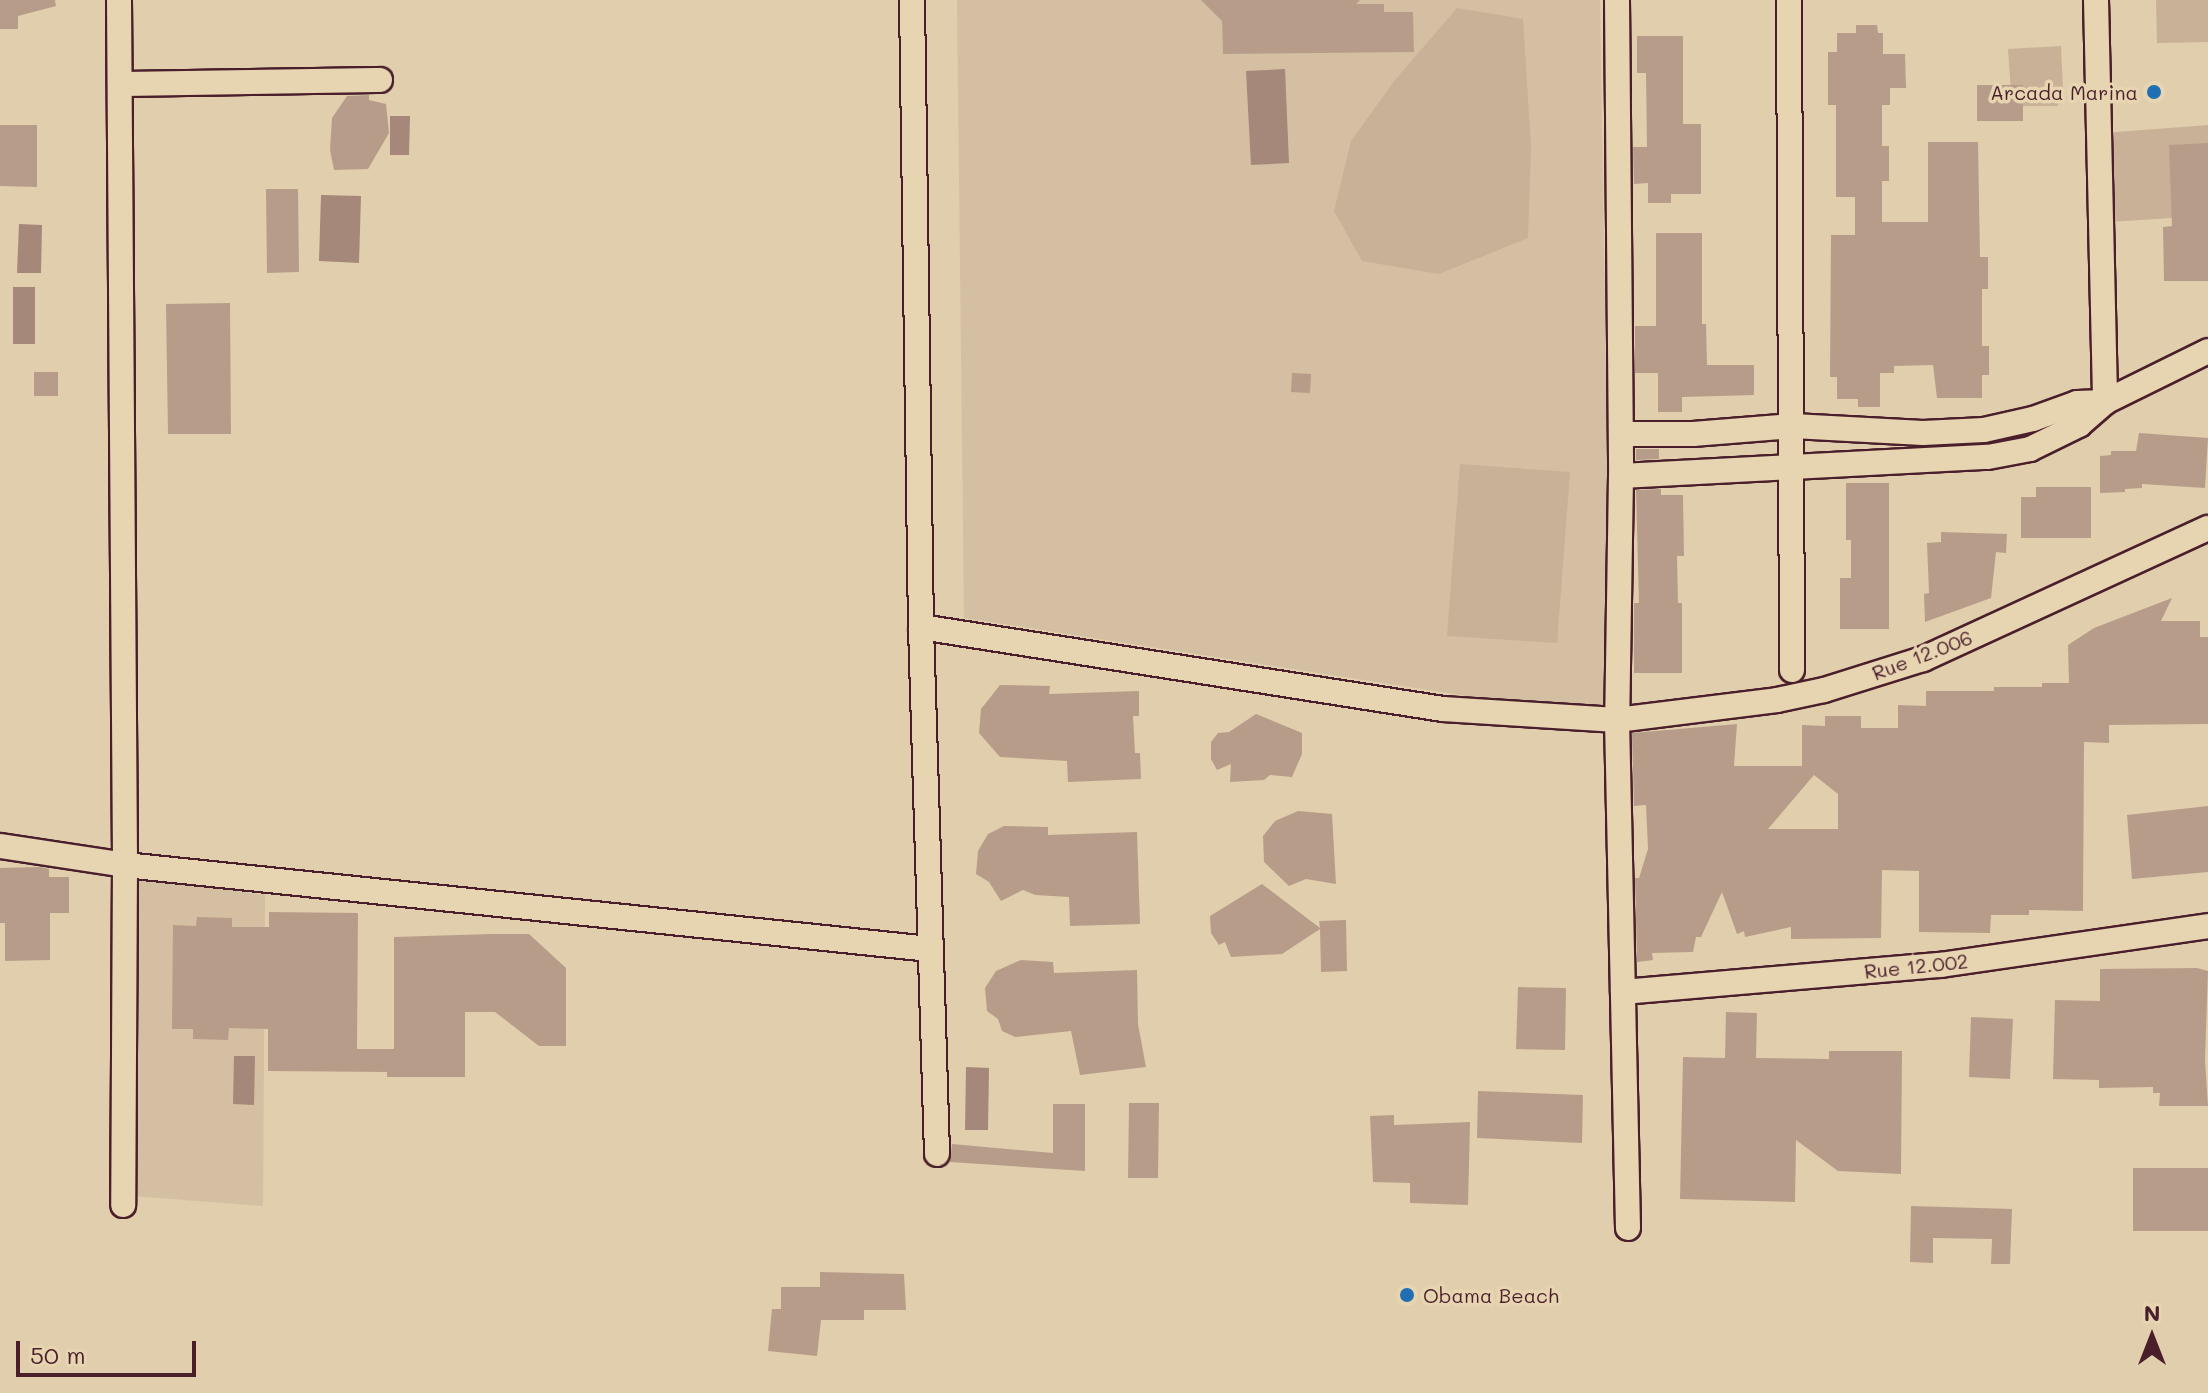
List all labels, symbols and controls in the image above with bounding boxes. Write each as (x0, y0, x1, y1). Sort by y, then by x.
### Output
place label: Arcada Marina (1990, 80, 2138, 104)
marker: Arcada Marina (2145, 83, 2163, 101)
street label: Rue 12.006 (1869, 625, 1975, 685)
street label: Rue 12.002 (1863, 949, 1969, 983)
place label: Obama Beach (1423, 1283, 1559, 1307)
marker: Obama Beach (1398, 1286, 1416, 1304)
north arrow (2112, 1297, 2192, 1377)
text: N (2144, 1298, 2160, 1327)
scale bar (20, 1325, 200, 1375)
text: 50 m (30, 1339, 86, 1370)

